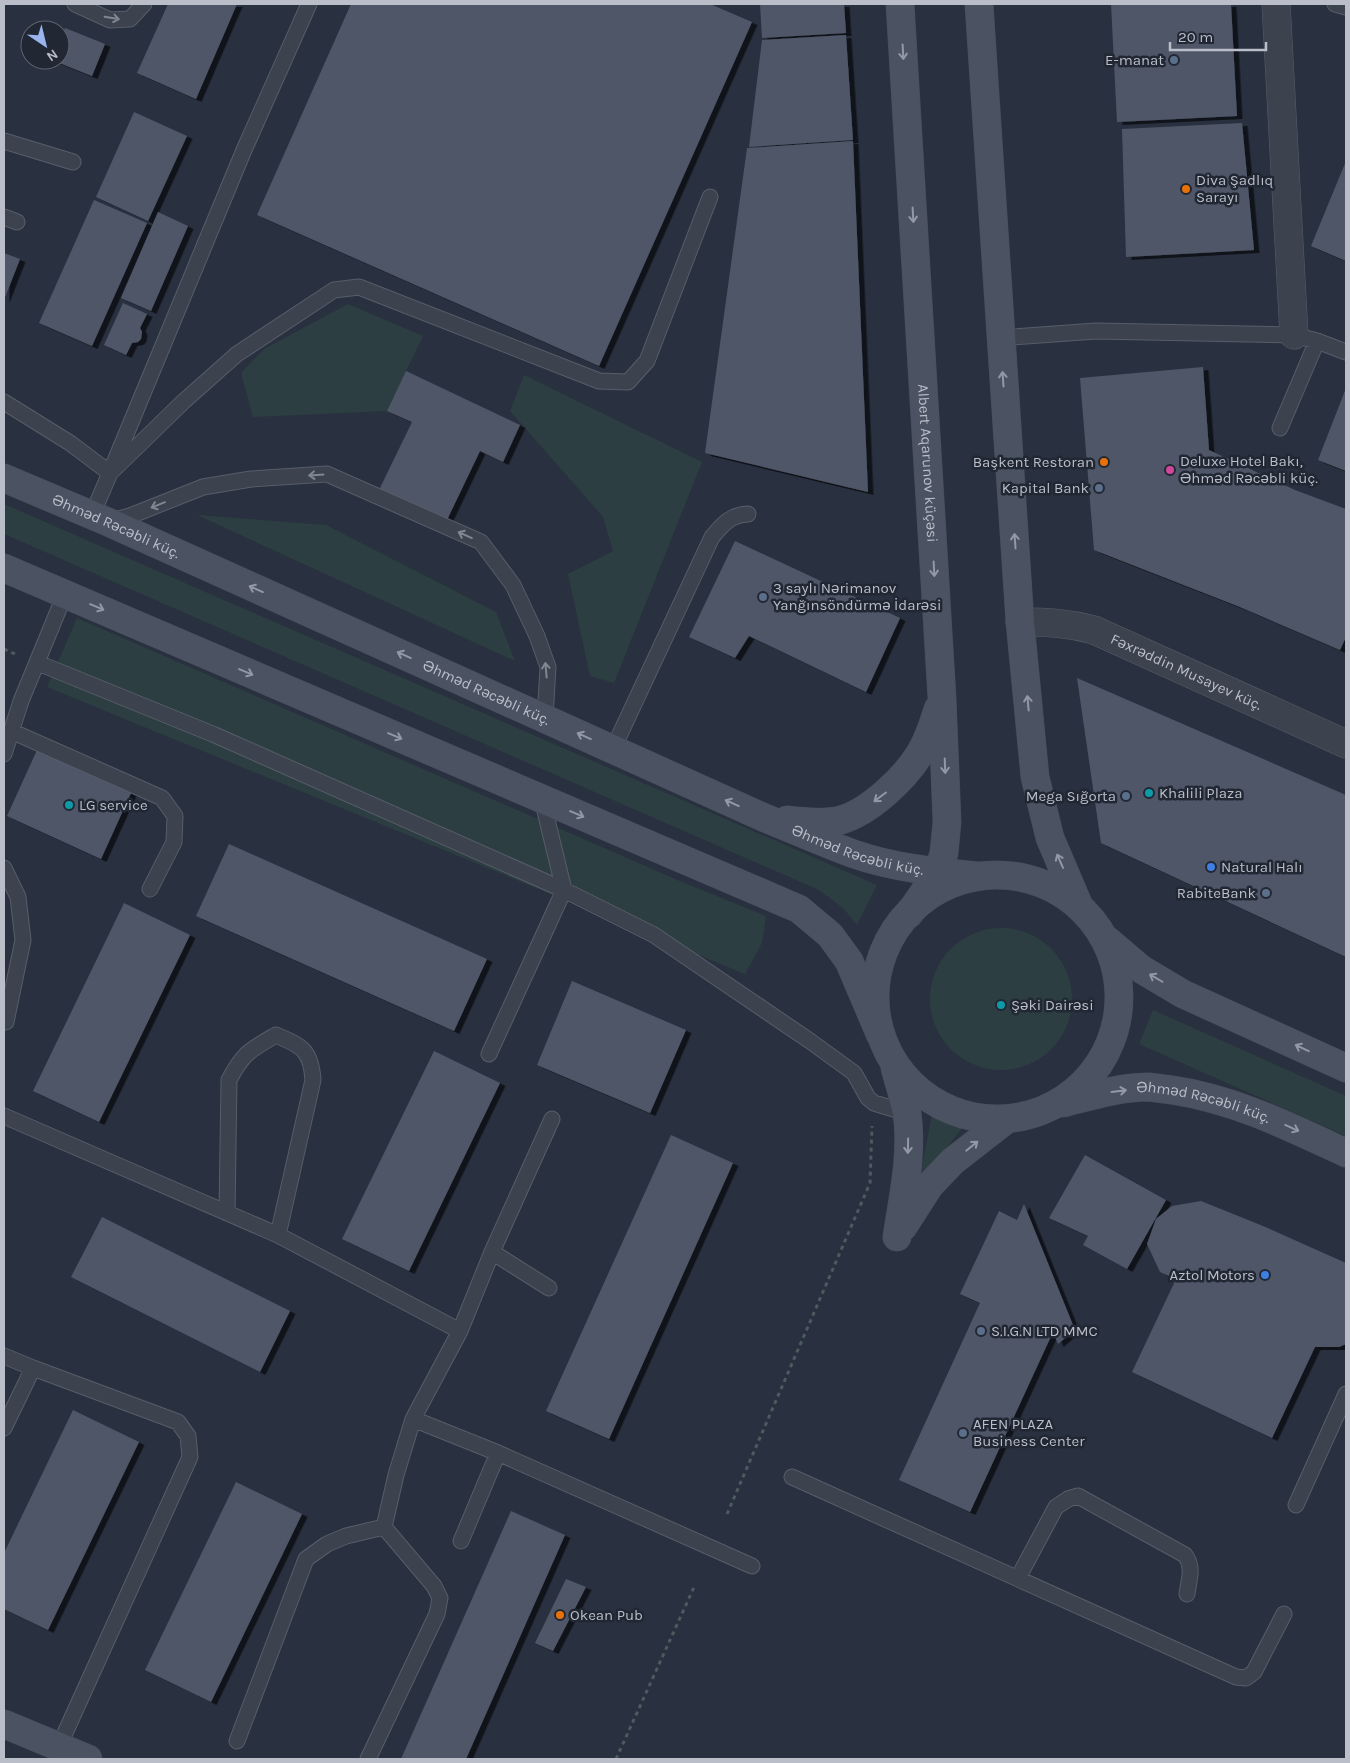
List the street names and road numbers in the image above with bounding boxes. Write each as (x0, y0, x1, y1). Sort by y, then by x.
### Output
street label: Albert Aqarunov küçəsi (914, 383, 942, 543)
street label: Əhməd Rəcəbli küç. (49, 490, 183, 562)
street label: Fəxrəddin Musayev küç. (1108, 630, 1265, 714)
street label: Əhməd Rəcəbli küç. (420, 656, 553, 729)
street label: Əhməd Rəcəbli küç. (789, 821, 925, 879)
street label: Əhməd Rəcəbli küç. (1136, 1078, 1273, 1127)

